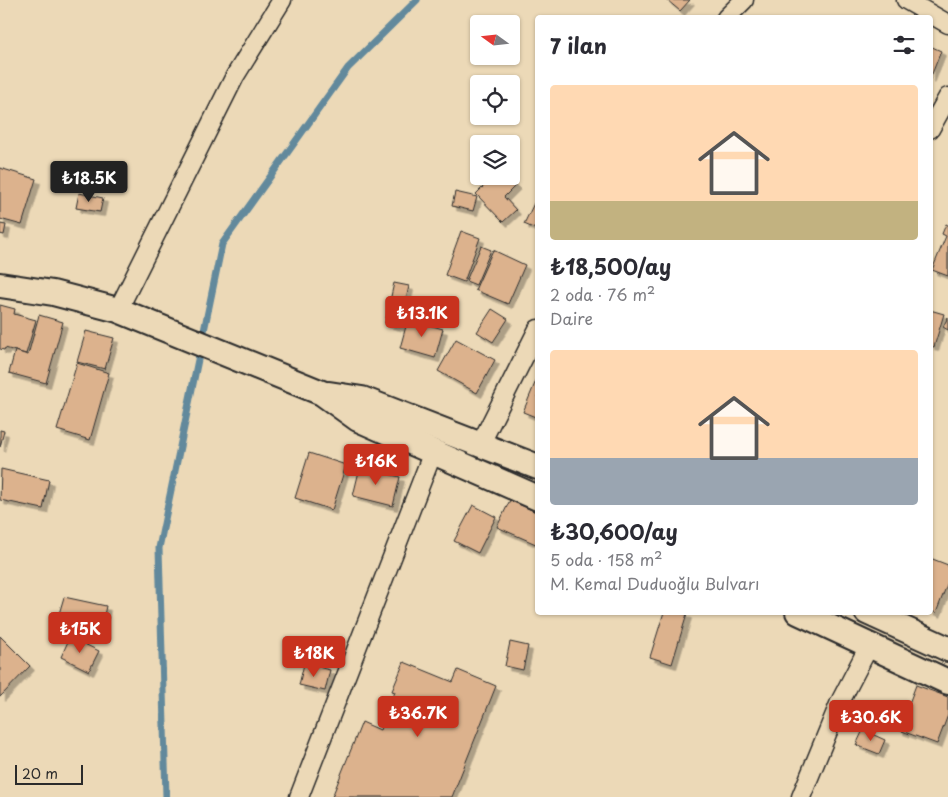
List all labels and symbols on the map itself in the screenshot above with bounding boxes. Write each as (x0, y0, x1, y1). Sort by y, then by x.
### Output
north arrow (470, 15, 520, 65)
pin: ₺18.5K (48, 160, 130, 203)
pin: ₺13.1K (381, 296, 463, 338)
pin: ₺16K (346, 444, 406, 486)
pin: ₺15K (50, 612, 110, 654)
pin: ₺18K (284, 636, 344, 678)
pin: ₺36.7K (377, 696, 459, 738)
pin: ₺30.6K (830, 700, 912, 742)
scale bar (15, 762, 82, 785)

